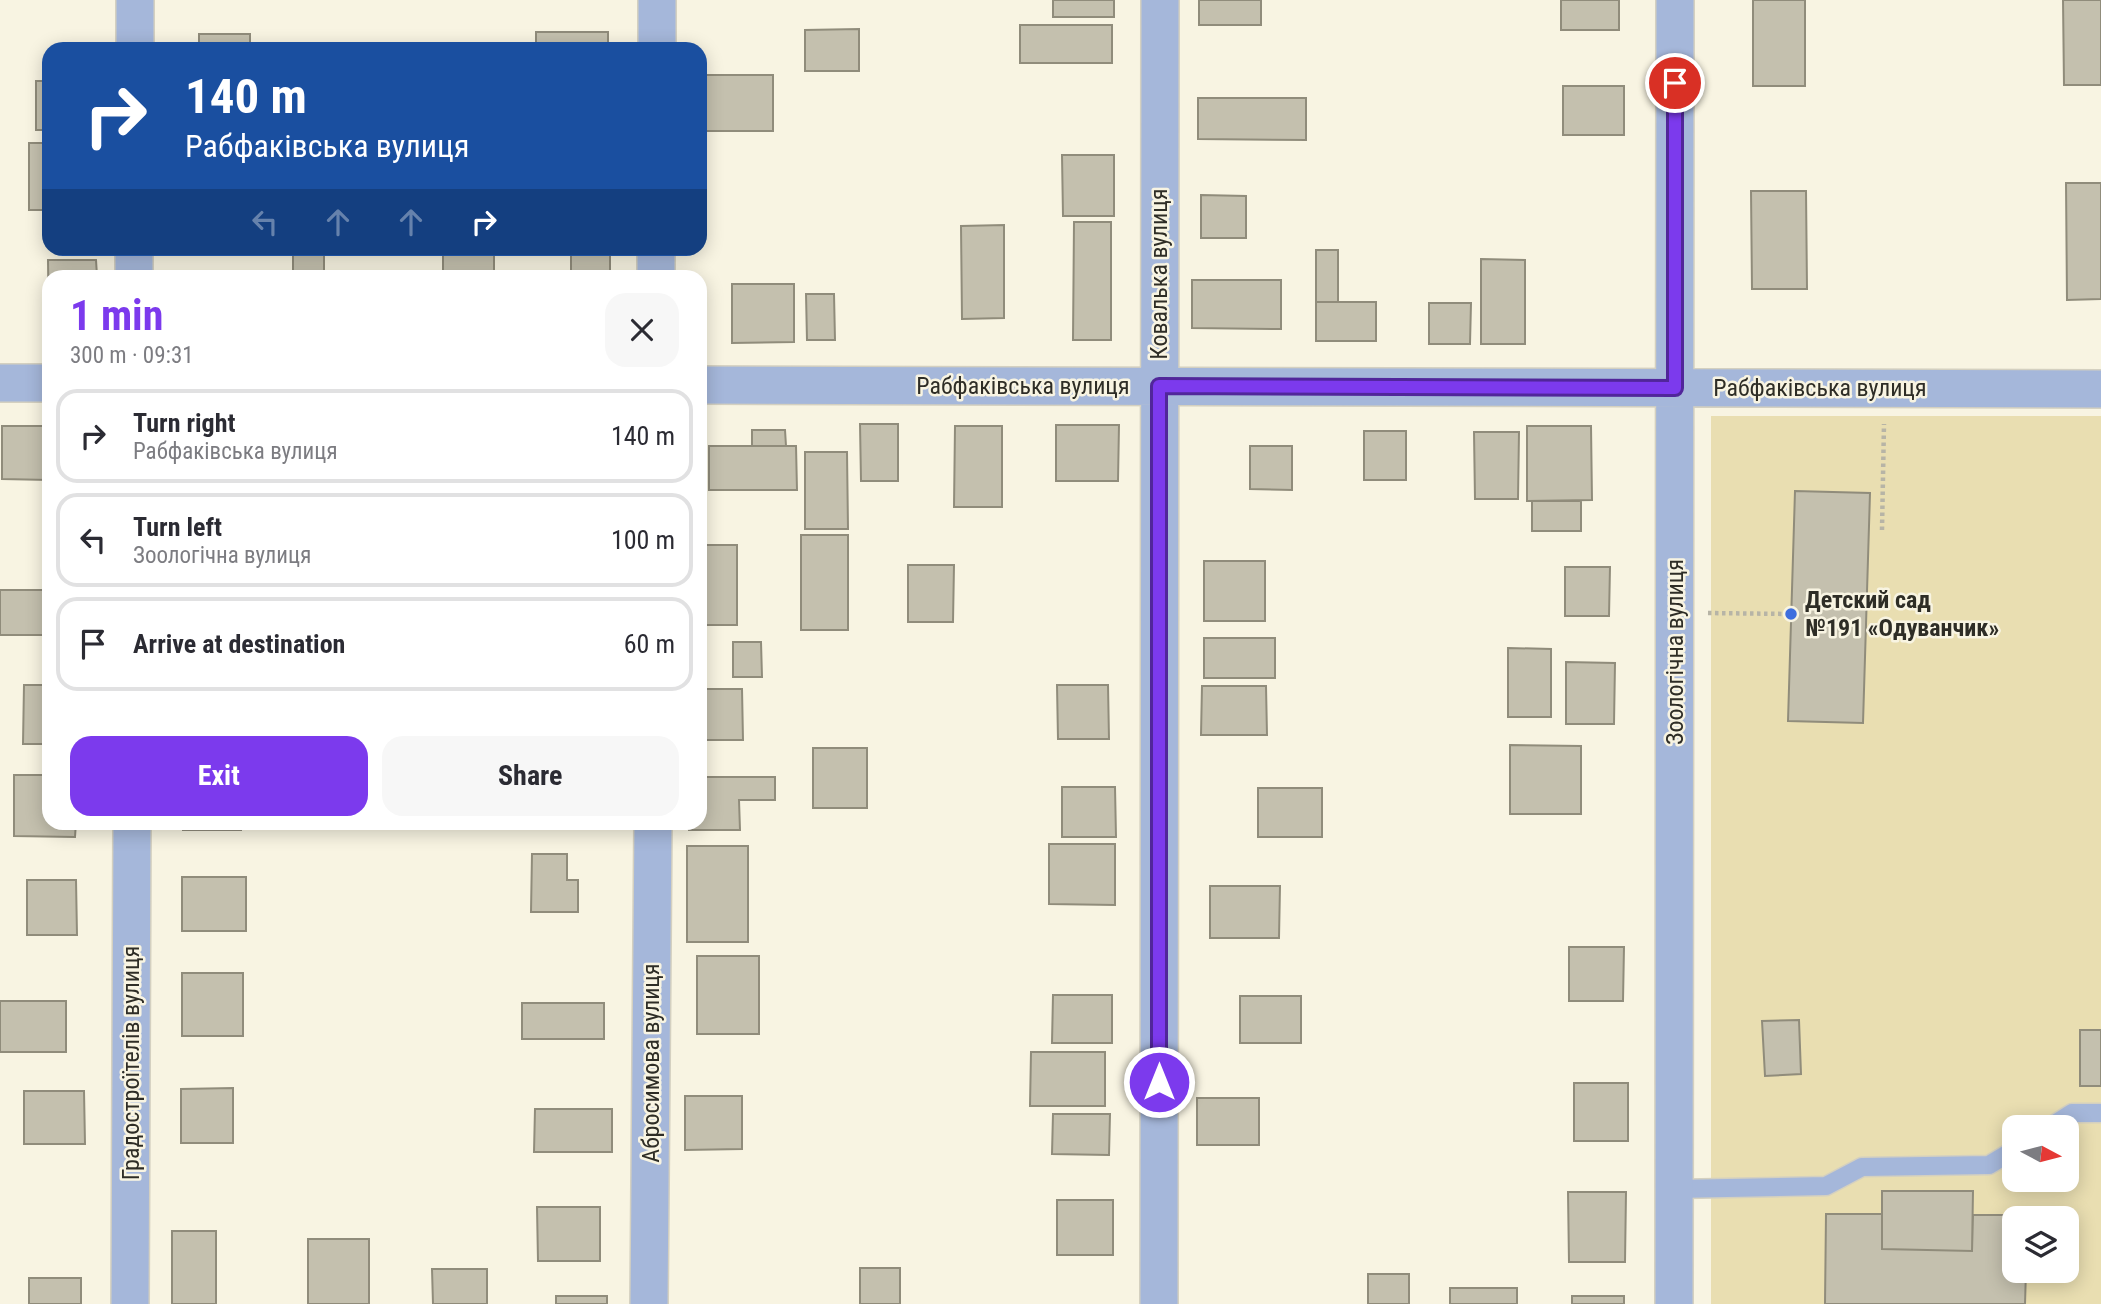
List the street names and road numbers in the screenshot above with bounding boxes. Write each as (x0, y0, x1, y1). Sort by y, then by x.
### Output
street label: Ковалька вулиця (1145, 188, 1173, 360)
street label: Рабфаківська вулиця (916, 372, 1130, 400)
street label: Рабфаківська вулиця (1713, 374, 1927, 402)
street label: Зоологічна вулиця (1661, 559, 1689, 745)
street label: Градостроїтелiв вулиця (117, 946, 145, 1180)
street label: Абросимова вулиця (637, 963, 665, 1163)

